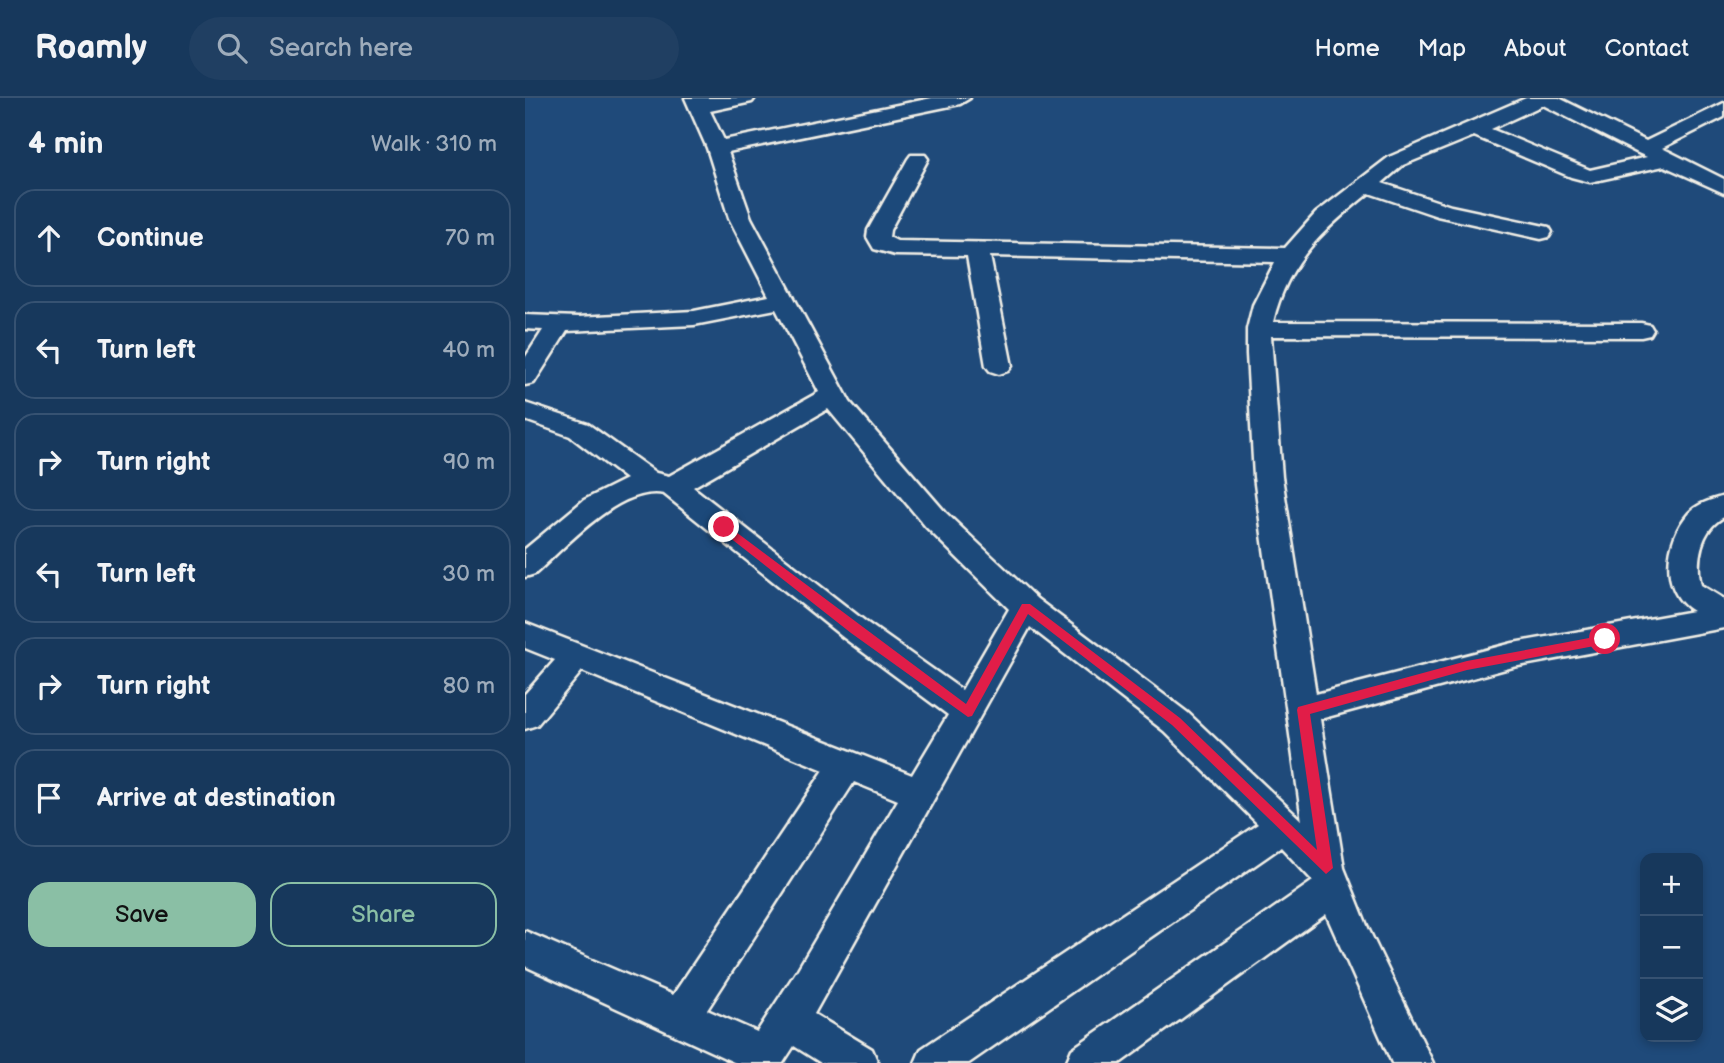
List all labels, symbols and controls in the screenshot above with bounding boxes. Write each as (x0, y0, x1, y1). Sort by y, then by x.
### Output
search box (189, 17, 679, 80)
text: Roamly (35, 28, 147, 68)
icon: search (213, 29, 251, 67)
text: Search here (269, 33, 413, 64)
text: Home (1315, 34, 1380, 63)
text: Map (1418, 34, 1466, 63)
text: About (1504, 34, 1566, 63)
text: Contact (1604, 34, 1689, 63)
text: 4 min (28, 126, 103, 162)
text: Walk · 310 m (371, 130, 497, 158)
icon: ahead (30, 219, 68, 257)
text: Continue (97, 223, 204, 254)
text: 70 m (445, 224, 495, 252)
icon: left (30, 331, 68, 369)
text: Turn left (97, 335, 196, 366)
text: 40 m (442, 336, 495, 364)
icon: right (30, 443, 68, 481)
text: Turn right (97, 447, 210, 478)
text: 90 m (443, 448, 495, 476)
route end (708, 511, 739, 542)
icon: left (30, 555, 68, 593)
text: Turn left (97, 559, 196, 590)
text: 30 m (442, 560, 495, 588)
route start (1589, 623, 1620, 654)
icon: right (30, 667, 68, 705)
text: Turn right (97, 671, 210, 702)
text: 80 m (443, 672, 495, 700)
icon: arrive (30, 779, 68, 817)
text: Arrive at destination (97, 783, 336, 814)
map controls (1640, 853, 1703, 1042)
button: + (1640, 853, 1703, 916)
button: Save (28, 882, 256, 947)
button: Share (270, 882, 497, 947)
button: − (1640, 916, 1703, 979)
button: layers (1640, 979, 1703, 1042)

